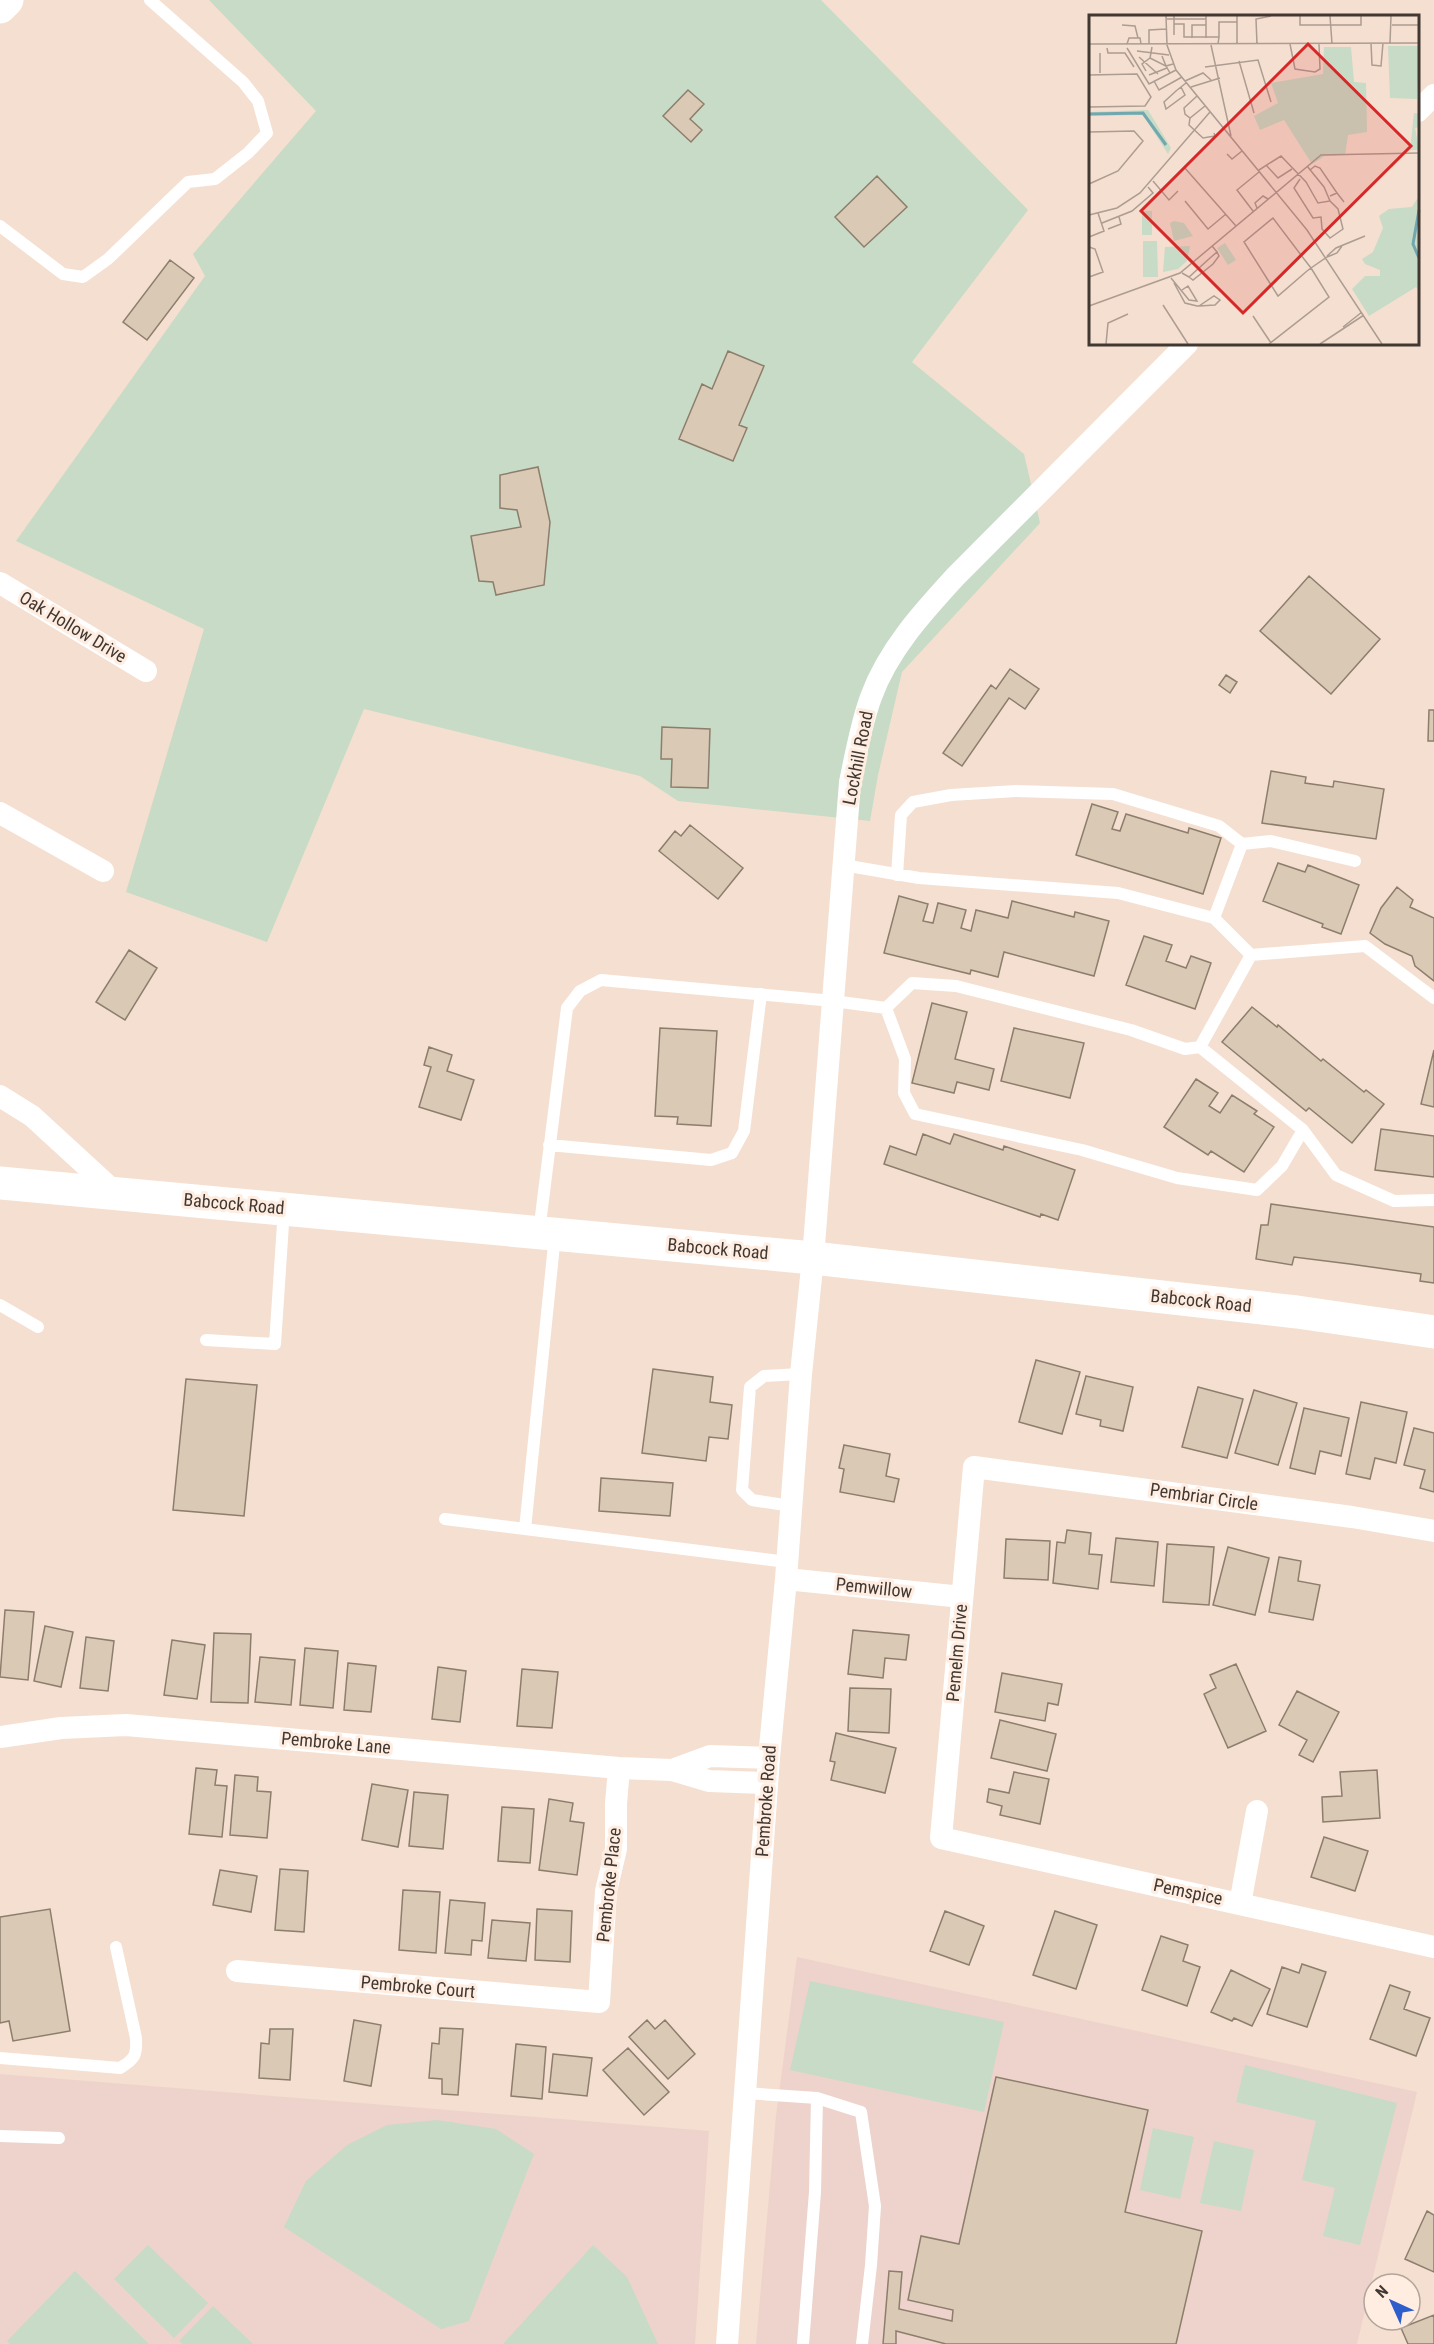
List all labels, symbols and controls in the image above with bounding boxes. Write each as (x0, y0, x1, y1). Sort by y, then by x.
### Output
inset map (1089, 15, 1419, 345)
street label: Oak Hollow Drive (16, 586, 130, 667)
street label: Lockhill Road (838, 709, 877, 807)
street label: Babcock Road (183, 1189, 285, 1218)
street label: Babcock Road (667, 1234, 769, 1263)
street label: Babcock Road (1150, 1285, 1253, 1316)
street label: Pembriar Circle (1149, 1479, 1260, 1514)
street label: Pemwillow (835, 1573, 914, 1602)
street label: Pemelm Drive (942, 1603, 971, 1703)
street label: Pembroke Lane (280, 1727, 392, 1758)
street label: Pembroke Road (751, 1745, 780, 1857)
street label: Pembroke Place (592, 1827, 625, 1943)
street label: Pemspice (1152, 1874, 1224, 1909)
street label: Pembroke Court (360, 1971, 476, 2002)
north arrow (1362, 2272, 1422, 2332)
text: N (1372, 2282, 1392, 2302)

